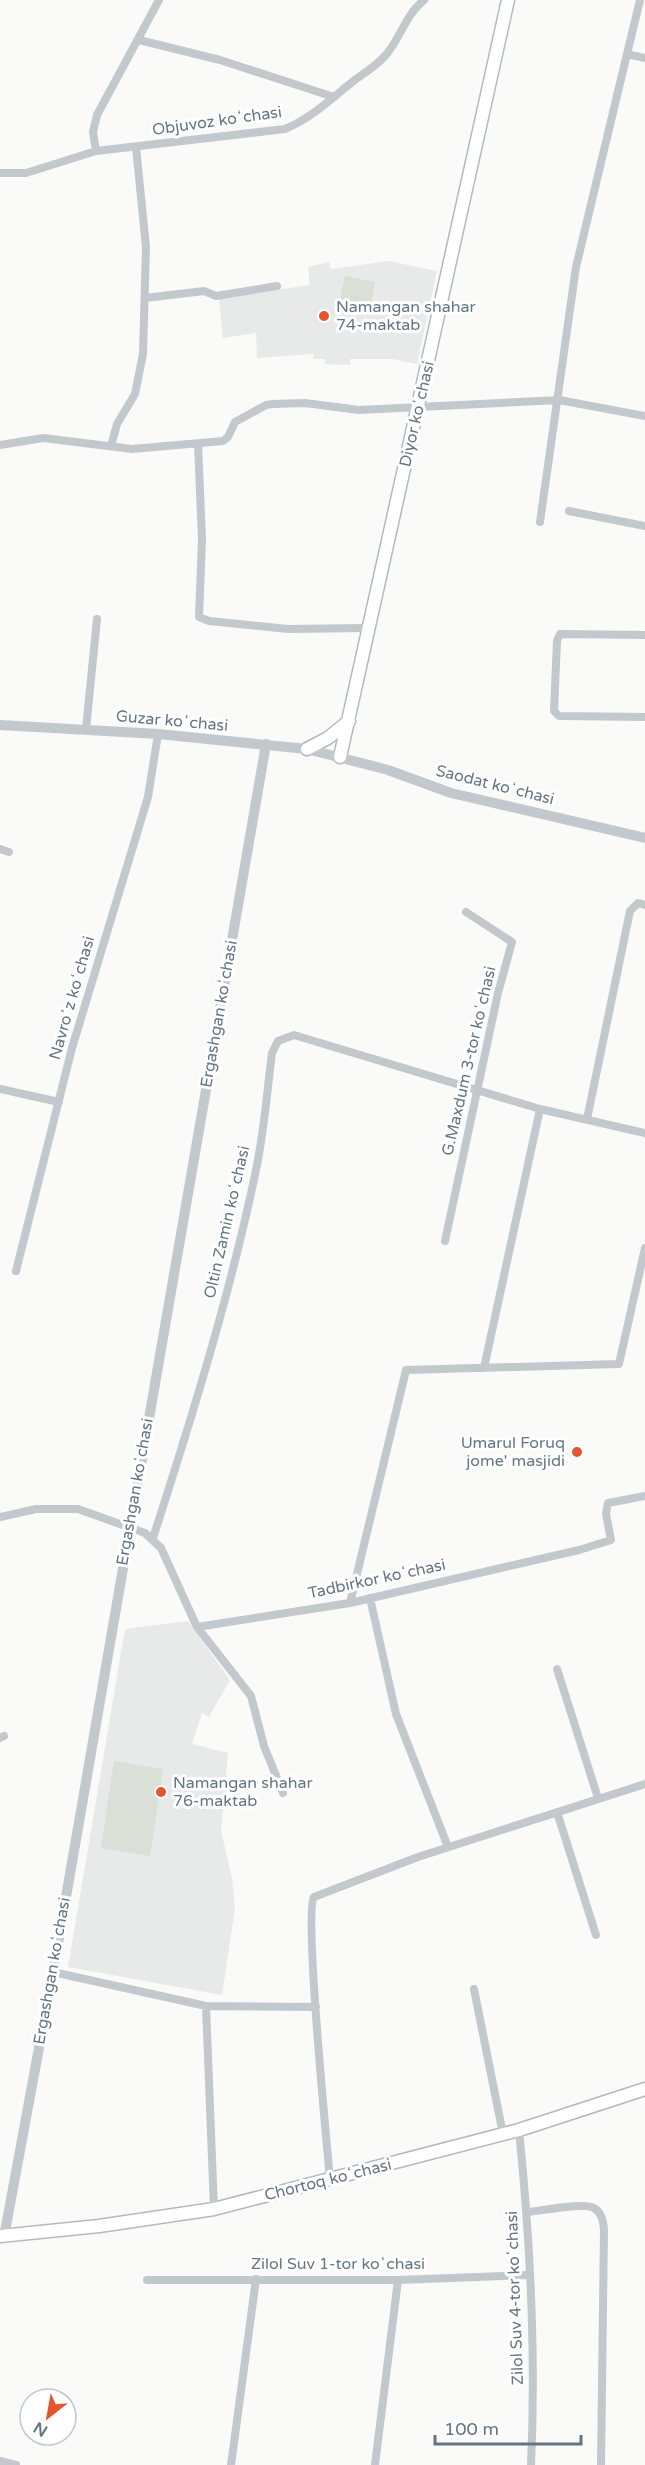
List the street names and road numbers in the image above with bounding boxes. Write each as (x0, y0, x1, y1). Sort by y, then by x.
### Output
street label: Objuvoz koʻchasi (151, 102, 283, 140)
street label: Diyor koʻchasi (395, 359, 439, 469)
street label: Guzar koʻchasi (115, 706, 229, 736)
street label: Saodat koʻchasi (434, 761, 556, 809)
street label: Navroʻz koʻchasi (45, 934, 99, 1062)
street label: Ergashgan koʻchasi (196, 939, 242, 1089)
street label: G.Maxdum 3-tor koʻchasi (437, 964, 501, 1158)
street label: Oltin Zamin koʻchasi (200, 1144, 254, 1300)
street label: Ergashgan koʻchasi (112, 1417, 158, 1567)
street label: Tadbirkor koʻchasi (306, 1555, 448, 1603)
street label: Ergashgan koʻchasi (29, 1896, 75, 2046)
street label: Chortoq koʻchasi (262, 2155, 394, 2205)
street label: Zilol Suv 4-tor koʻchasi (502, 2211, 528, 2385)
street label: Zilol Suv 1-tor koʻchasi (251, 2254, 425, 2274)

